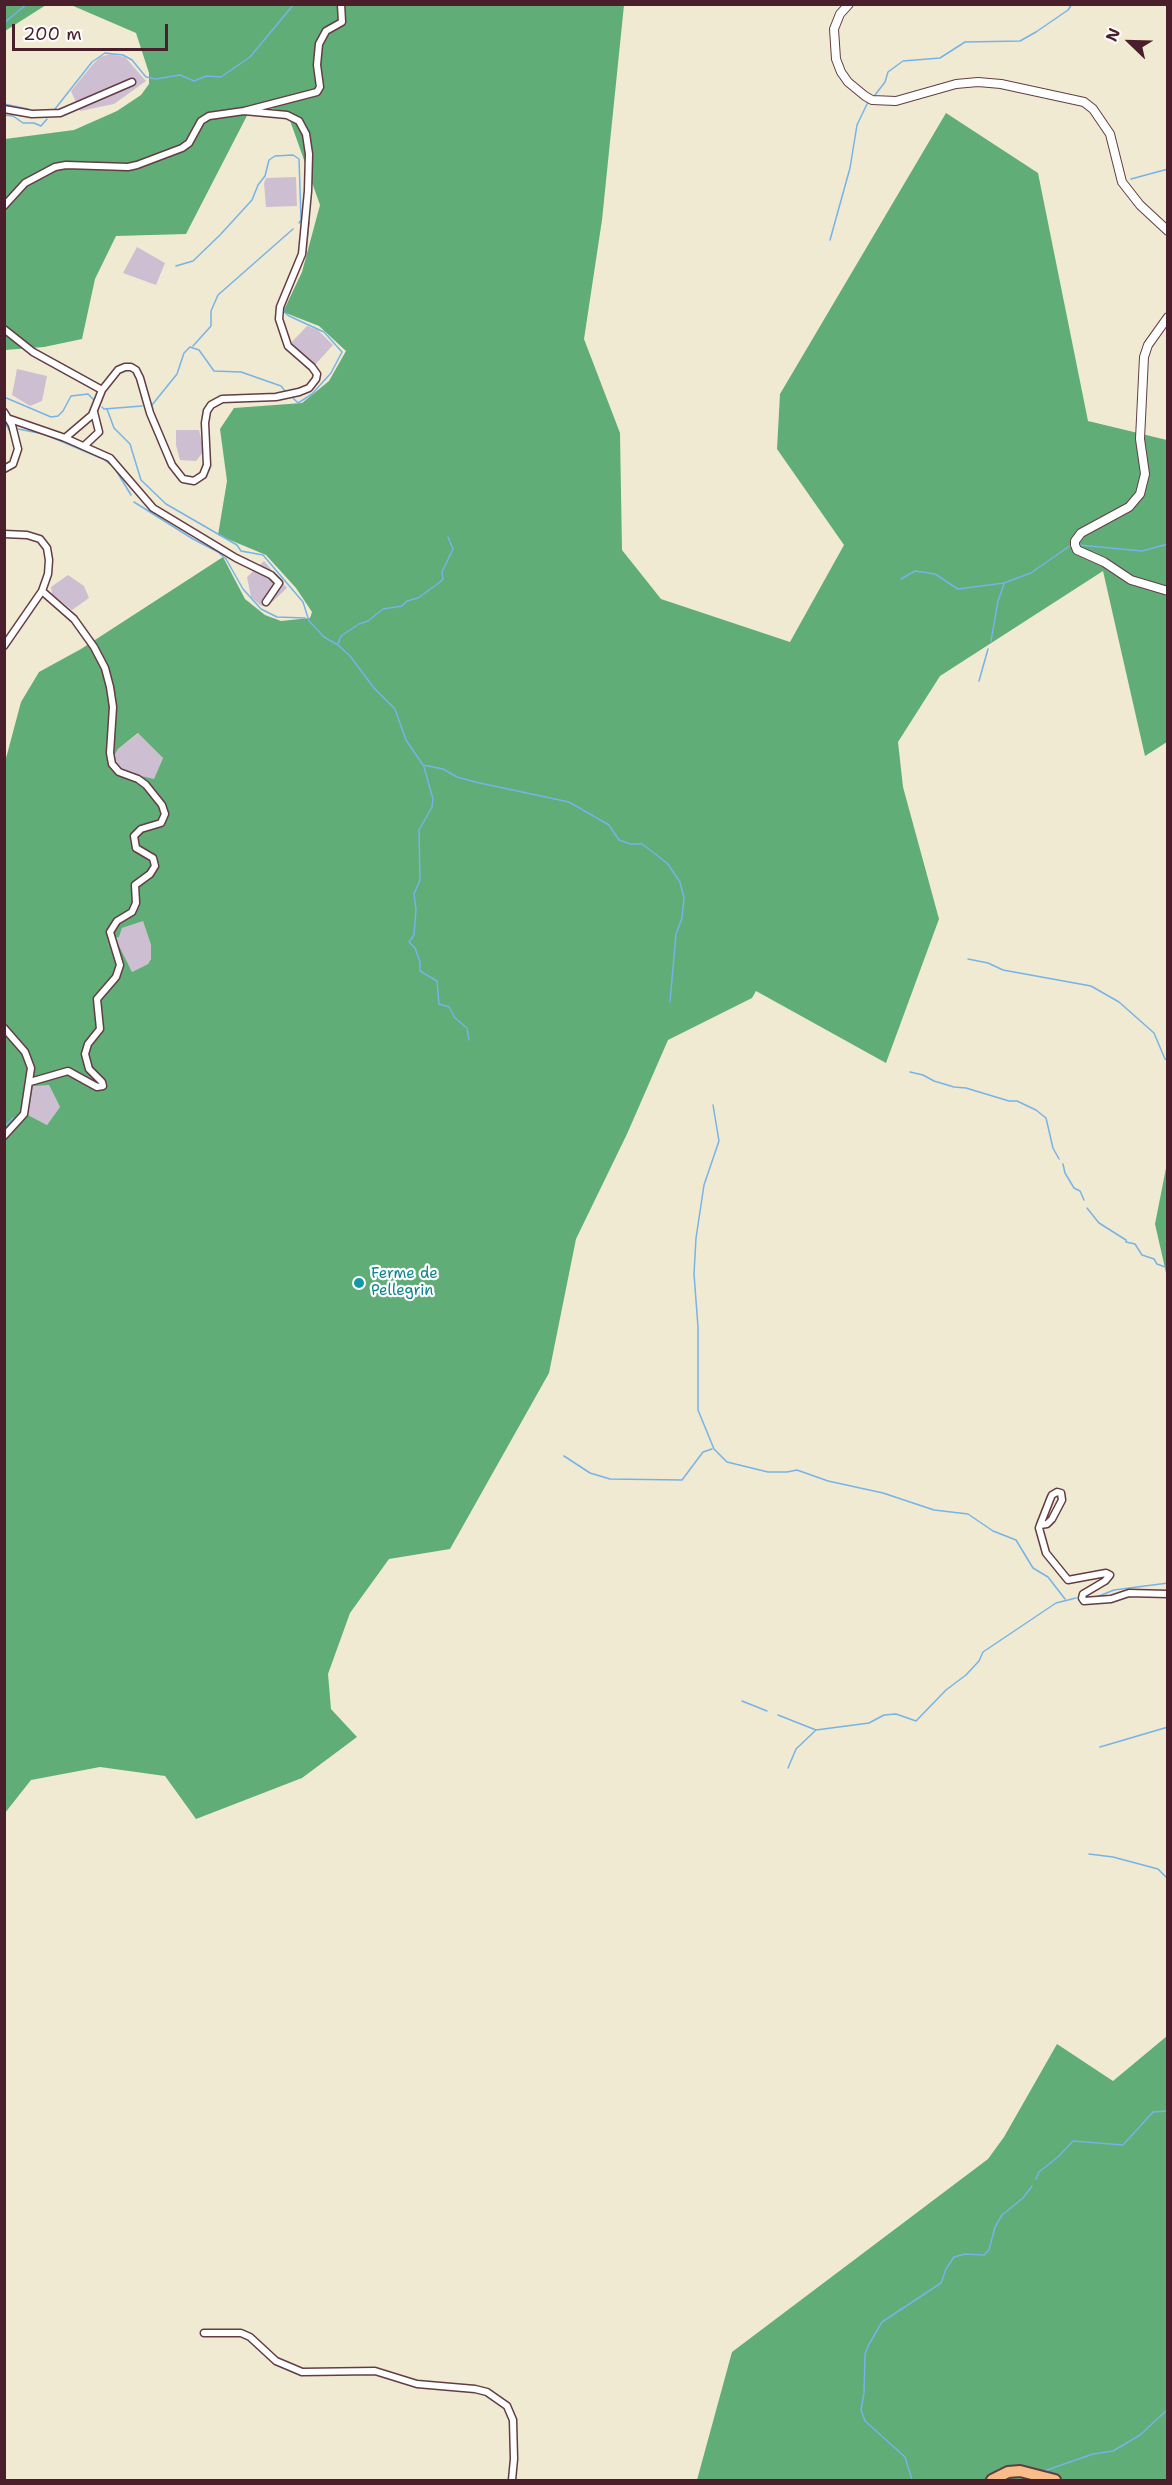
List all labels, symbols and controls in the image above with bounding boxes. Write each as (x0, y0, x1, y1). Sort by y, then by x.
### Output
scale bar (15, 12, 171, 50)
north arrow (1100, 12, 1160, 72)
text: 200 m (23, 22, 82, 46)
text: N (1101, 25, 1125, 45)
place label: Ferme de Pellegrin (371, 1265, 438, 1300)
marker: Ferme de Pellegrin (352, 1276, 366, 1290)

